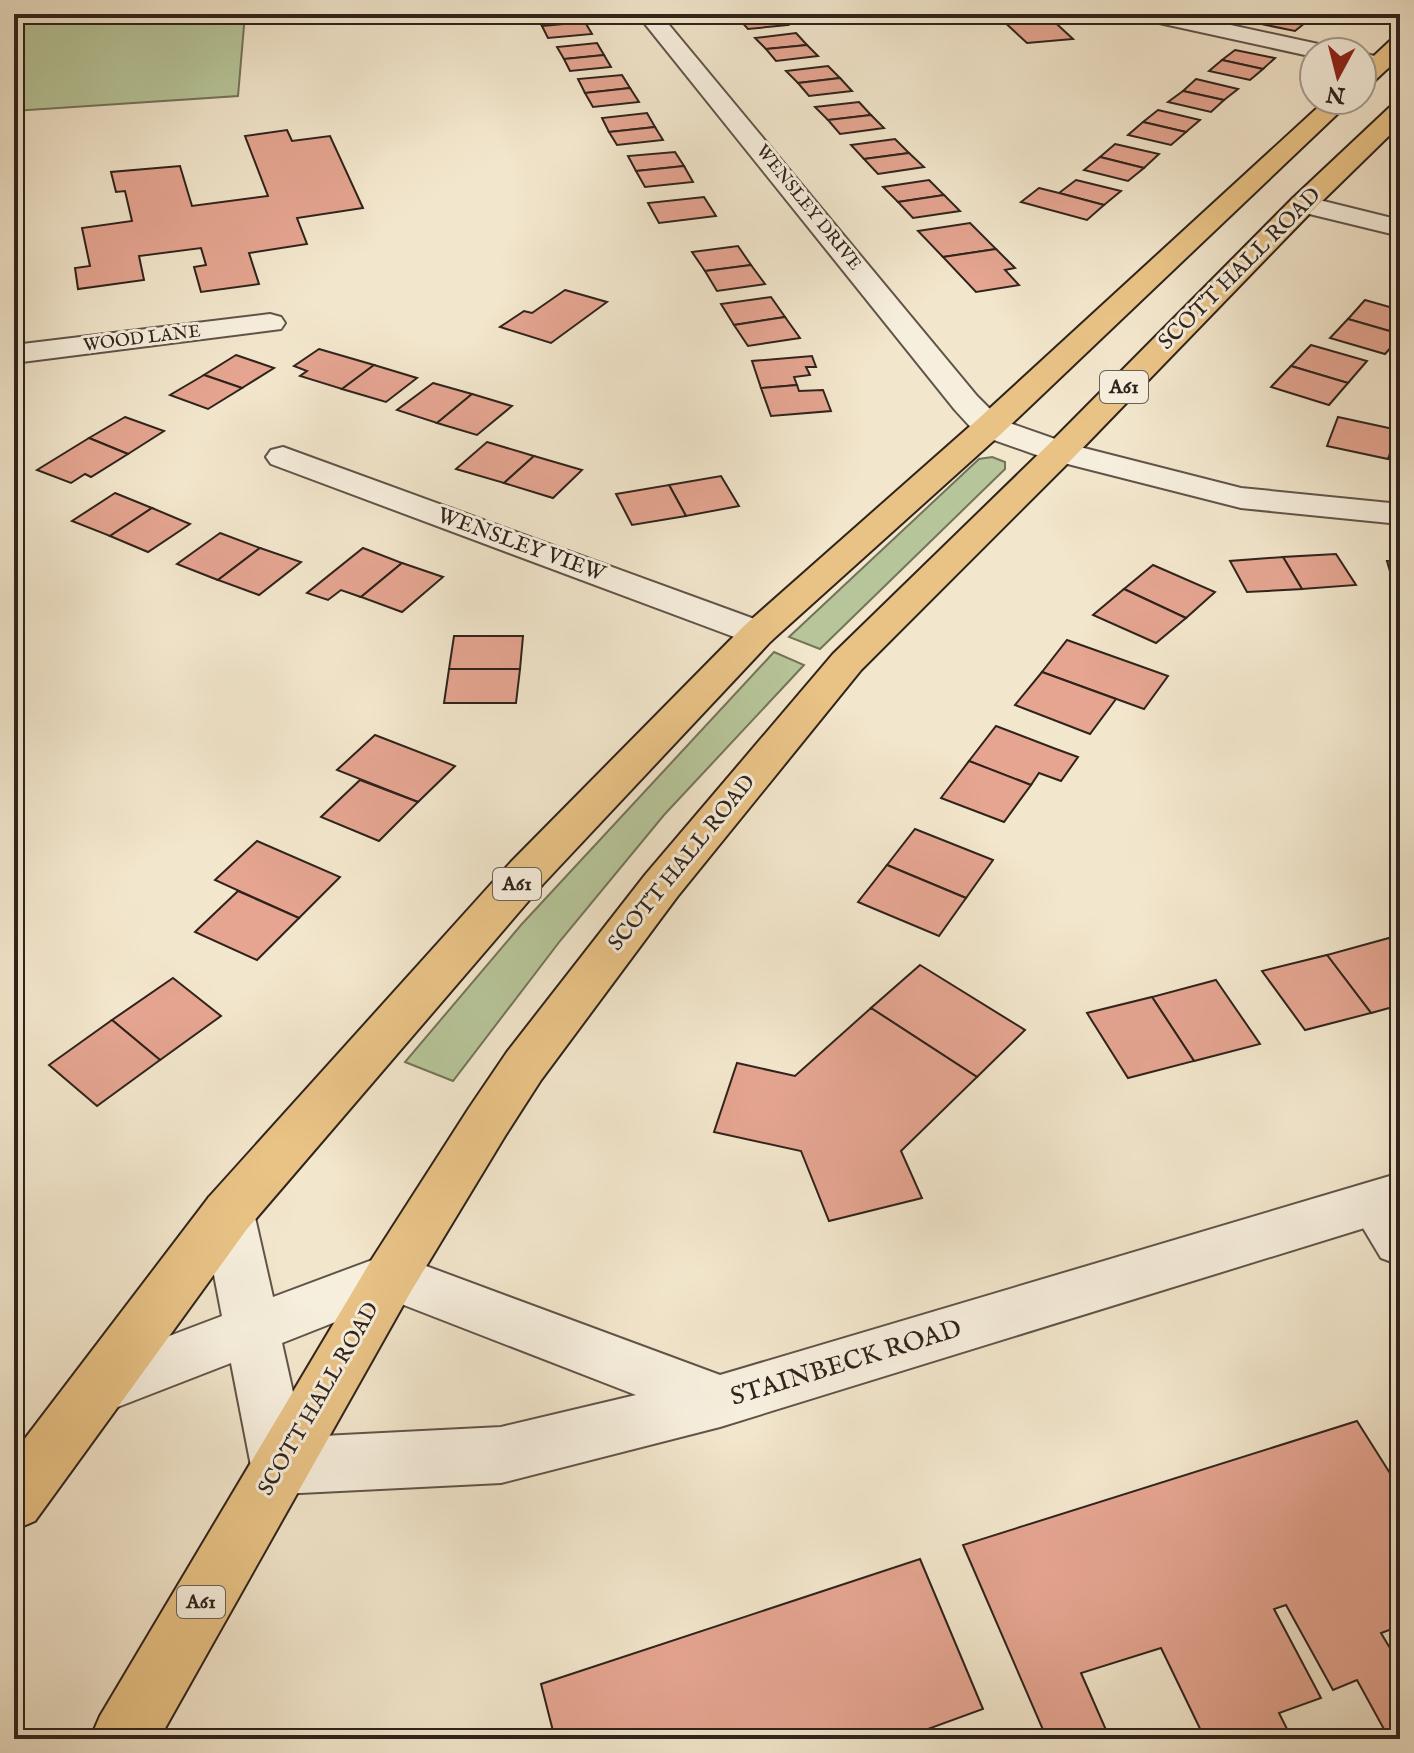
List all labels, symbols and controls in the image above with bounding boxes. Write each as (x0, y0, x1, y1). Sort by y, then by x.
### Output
north arrow (1298, 36, 1378, 116)
text: N (1325, 79, 1348, 109)
street label: WENSLEY DRIVE (750, 140, 866, 276)
street label: SCOTT HALL ROAD (1153, 182, 1327, 356)
street label: WOOD LANE (82, 320, 202, 358)
road number: A61 (1100, 371, 1148, 403)
street label: WENSLEY VIEW (433, 502, 610, 589)
street label: SCOTT HALL ROAD (602, 769, 762, 957)
road number: A61 (493, 868, 541, 900)
street label: SCOTT HALL ROAD (252, 1297, 386, 1501)
street label: STAINBECK ROAD (727, 1312, 965, 1414)
road number: A61 (177, 1586, 225, 1618)

